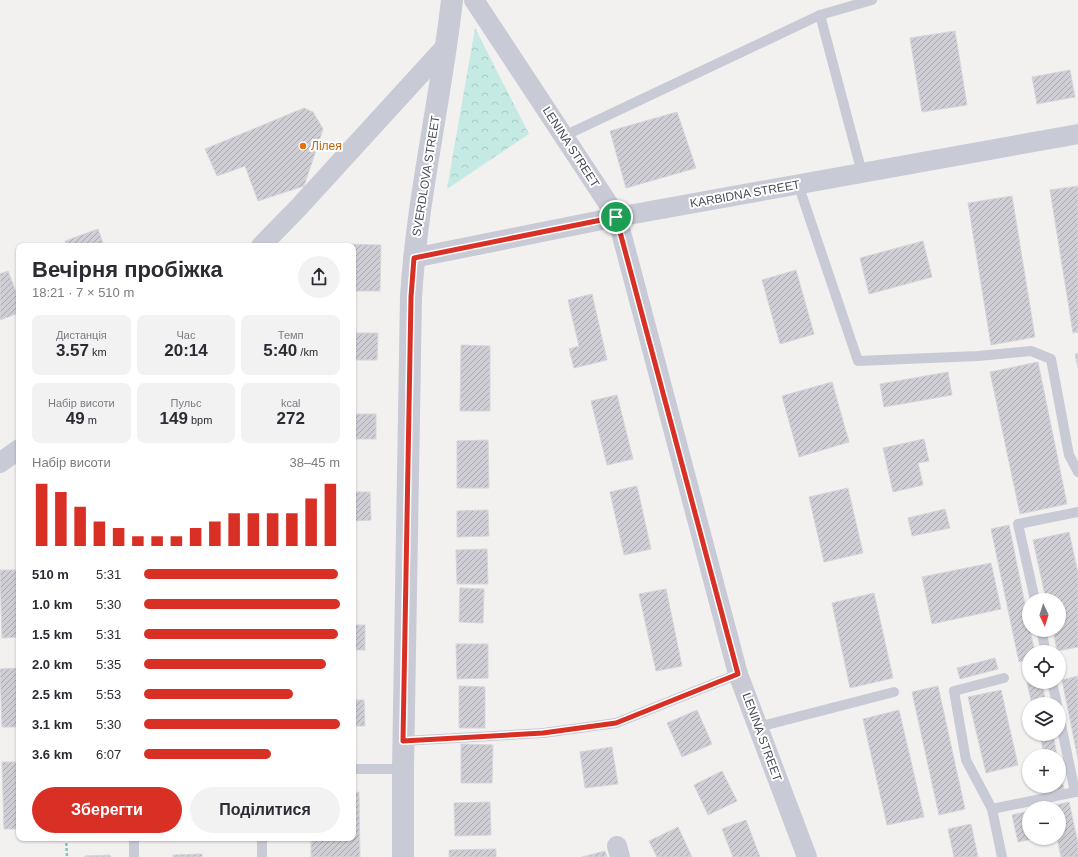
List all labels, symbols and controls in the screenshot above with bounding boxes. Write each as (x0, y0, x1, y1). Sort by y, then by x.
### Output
street label: LENINA STREET (540, 104, 603, 191)
street label: SVERDLOVA STREET (410, 114, 443, 238)
place label: Лілея (311, 139, 342, 153)
marker: Лілея (298, 141, 308, 151)
street label: KARBIDNA STREET (689, 177, 802, 211)
pin (599, 200, 633, 234)
icon: arrive (605, 206, 627, 228)
button: share (298, 256, 340, 298)
text: Вечірня пробіжка (32, 257, 223, 282)
text: 18:21 · 7 × 510 m (32, 285, 134, 300)
text: Дистанція (56, 329, 107, 341)
text: Час (177, 329, 195, 341)
text: Темп (278, 329, 304, 341)
text: 3.57 (56, 341, 89, 360)
text: 20:14 (164, 341, 208, 360)
text: 5:40 (263, 341, 297, 360)
text: km (89, 346, 107, 358)
text: /km (297, 346, 318, 358)
text: Набір висоти (48, 397, 115, 409)
text: Пульс (171, 397, 201, 409)
text: kcal (281, 397, 300, 409)
text: 49 (66, 409, 85, 428)
text: 149 (160, 409, 188, 428)
text: 272 (276, 409, 305, 428)
text: m (85, 414, 97, 426)
text: bpm (188, 414, 212, 426)
text: Набір висоти (32, 455, 111, 470)
text: 38–45 m (289, 455, 340, 470)
text: 510 m (32, 567, 69, 582)
text: 5:31 (96, 567, 121, 582)
north arrow (1022, 593, 1066, 637)
map controls (1022, 593, 1066, 845)
text: 1.0 km (32, 597, 72, 612)
text: 5:30 (96, 597, 121, 612)
text: 1.5 km (32, 627, 72, 642)
text: 5:31 (96, 627, 121, 642)
button: locate (1022, 645, 1066, 689)
text: 2.0 km (32, 657, 72, 672)
text: 5:35 (96, 657, 121, 672)
text: 2.5 km (32, 687, 72, 702)
text: 5:53 (96, 687, 121, 702)
street label: LENINA STREET (739, 691, 785, 784)
button: layers (1022, 697, 1066, 741)
text: 3.1 km (32, 717, 72, 732)
text: 5:30 (96, 717, 121, 732)
text: 3.6 km (32, 747, 72, 762)
text: 6:07 (96, 747, 121, 762)
button: + (1022, 749, 1066, 793)
button: Зберегти (32, 787, 182, 833)
button: Поділитися (190, 787, 340, 833)
button: − (1022, 801, 1066, 845)

